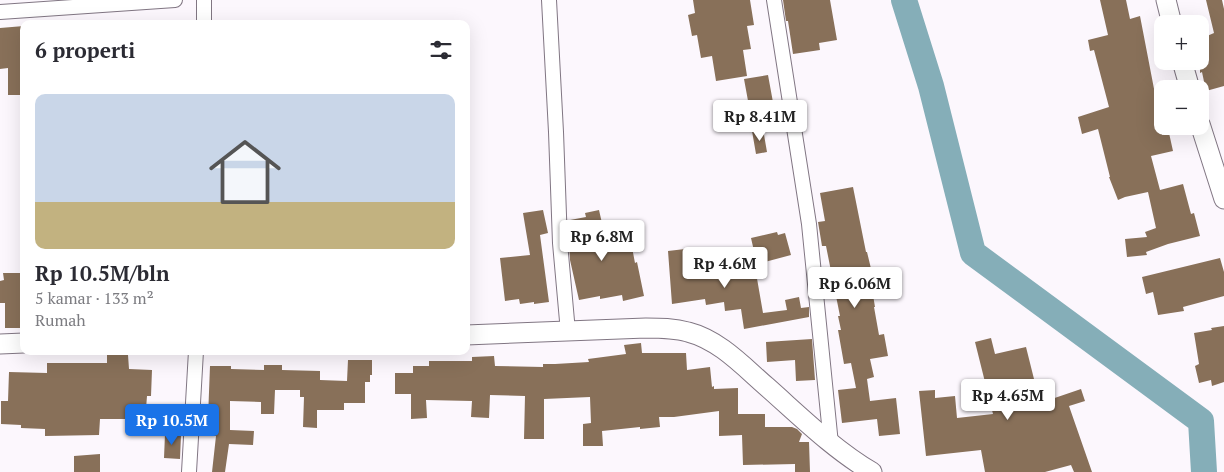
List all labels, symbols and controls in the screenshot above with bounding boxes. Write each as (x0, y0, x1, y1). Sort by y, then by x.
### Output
map controls (1154, 15, 1209, 135)
button: + (1154, 15, 1209, 70)
text: 6 properti (35, 36, 135, 64)
icon: filters (427, 36, 455, 64)
button: − (1154, 80, 1209, 135)
pin: Rp 8.41M (708, 100, 812, 142)
text: Rp 8.41M (724, 105, 796, 127)
icon: home (200, 127, 290, 217)
pin: Rp 6.8M (556, 220, 648, 262)
text: Rp 6.8M (571, 225, 633, 247)
pin: Rp 4.6M (679, 246, 771, 289)
text: Rp 4.6M (694, 252, 756, 274)
text: Rp 10.5M/bln (35, 259, 170, 287)
pin: Rp 6.06M (803, 266, 907, 309)
text: Rp 6.06M (819, 272, 891, 294)
text: 5 kamar · 133 m² (35, 287, 154, 309)
text: Rumah (35, 309, 86, 331)
pin: Rp 4.65M (956, 378, 1060, 421)
text: Rp 4.65M (972, 384, 1044, 406)
pin: Rp 10.5M (120, 404, 224, 446)
text: Rp 10.5M (136, 409, 208, 431)

